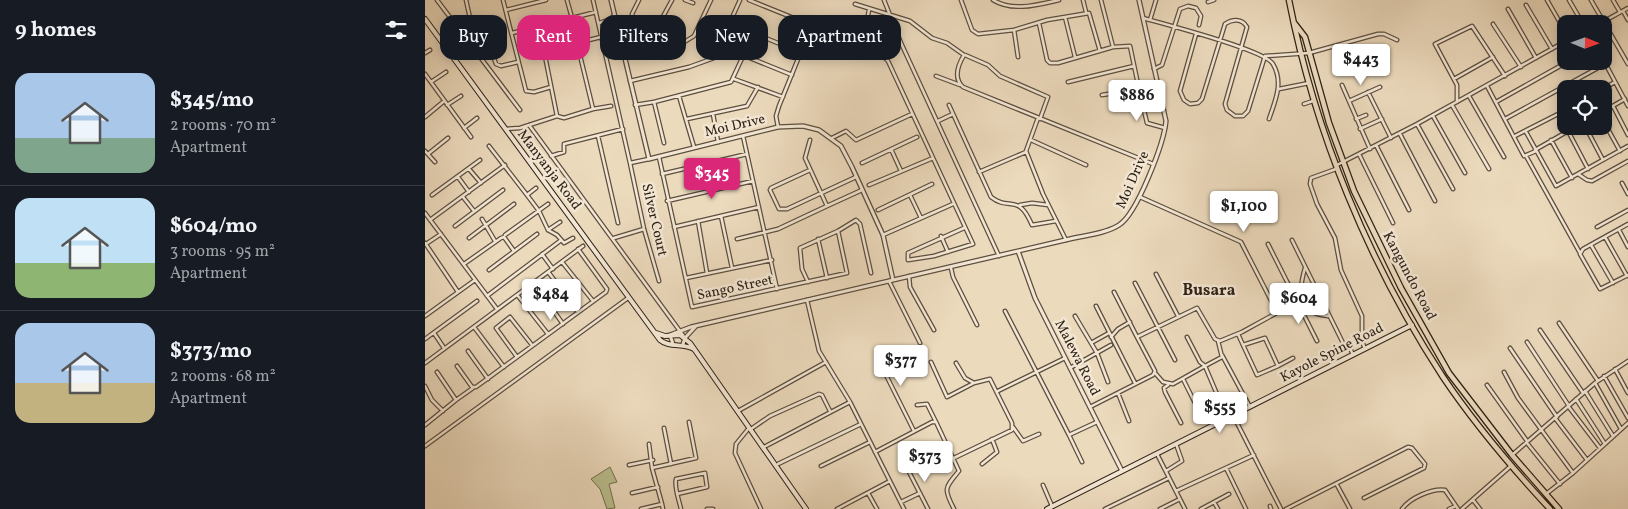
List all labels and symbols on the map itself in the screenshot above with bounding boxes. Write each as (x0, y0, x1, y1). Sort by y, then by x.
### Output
north arrow (1557, 15, 1613, 70)
pin: $443 (1331, 44, 1391, 86)
pin: $886 (1107, 80, 1167, 122)
street label: Moi Drive (703, 110, 767, 142)
street label: Manyanja Road (513, 126, 586, 214)
street label: Moi Drive (1112, 148, 1154, 212)
pin: $345 (682, 158, 742, 200)
street label: Silver Court (636, 182, 672, 258)
pin: $1,100 (1203, 190, 1285, 233)
street label: Kangundo Road (1378, 228, 1440, 324)
street label: Sango Street (695, 271, 775, 305)
pin: $484 (521, 278, 581, 321)
district label: Busara (1183, 280, 1236, 302)
pin: $604 (1269, 282, 1329, 325)
street label: Malewa Road (1050, 317, 1104, 399)
street label: Kayole Spine Road (1277, 319, 1387, 387)
pin: $377 (871, 344, 931, 387)
pin: $555 (1190, 392, 1250, 434)
pin: $373 (895, 440, 955, 483)

